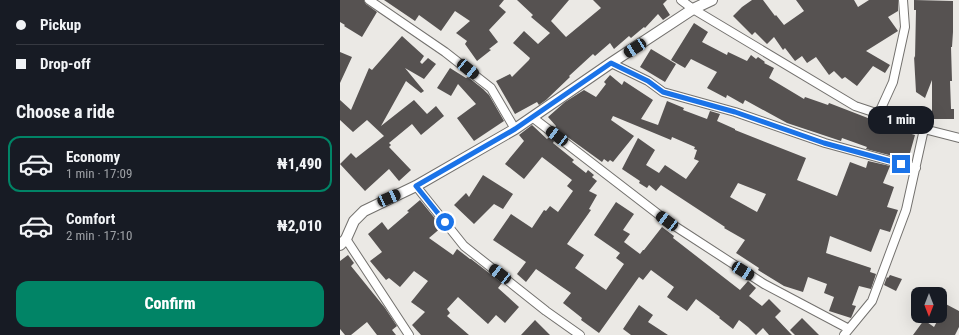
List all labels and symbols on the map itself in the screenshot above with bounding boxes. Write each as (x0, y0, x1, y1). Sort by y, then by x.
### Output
car (622, 36, 648, 60)
car (455, 57, 481, 81)
callout: 1 min (868, 106, 934, 134)
car (544, 124, 570, 148)
route end (892, 155, 910, 173)
car (376, 188, 402, 208)
car (654, 209, 680, 233)
route start (436, 213, 454, 231)
car (730, 260, 756, 282)
car (487, 262, 513, 286)
north arrow (911, 287, 947, 323)

